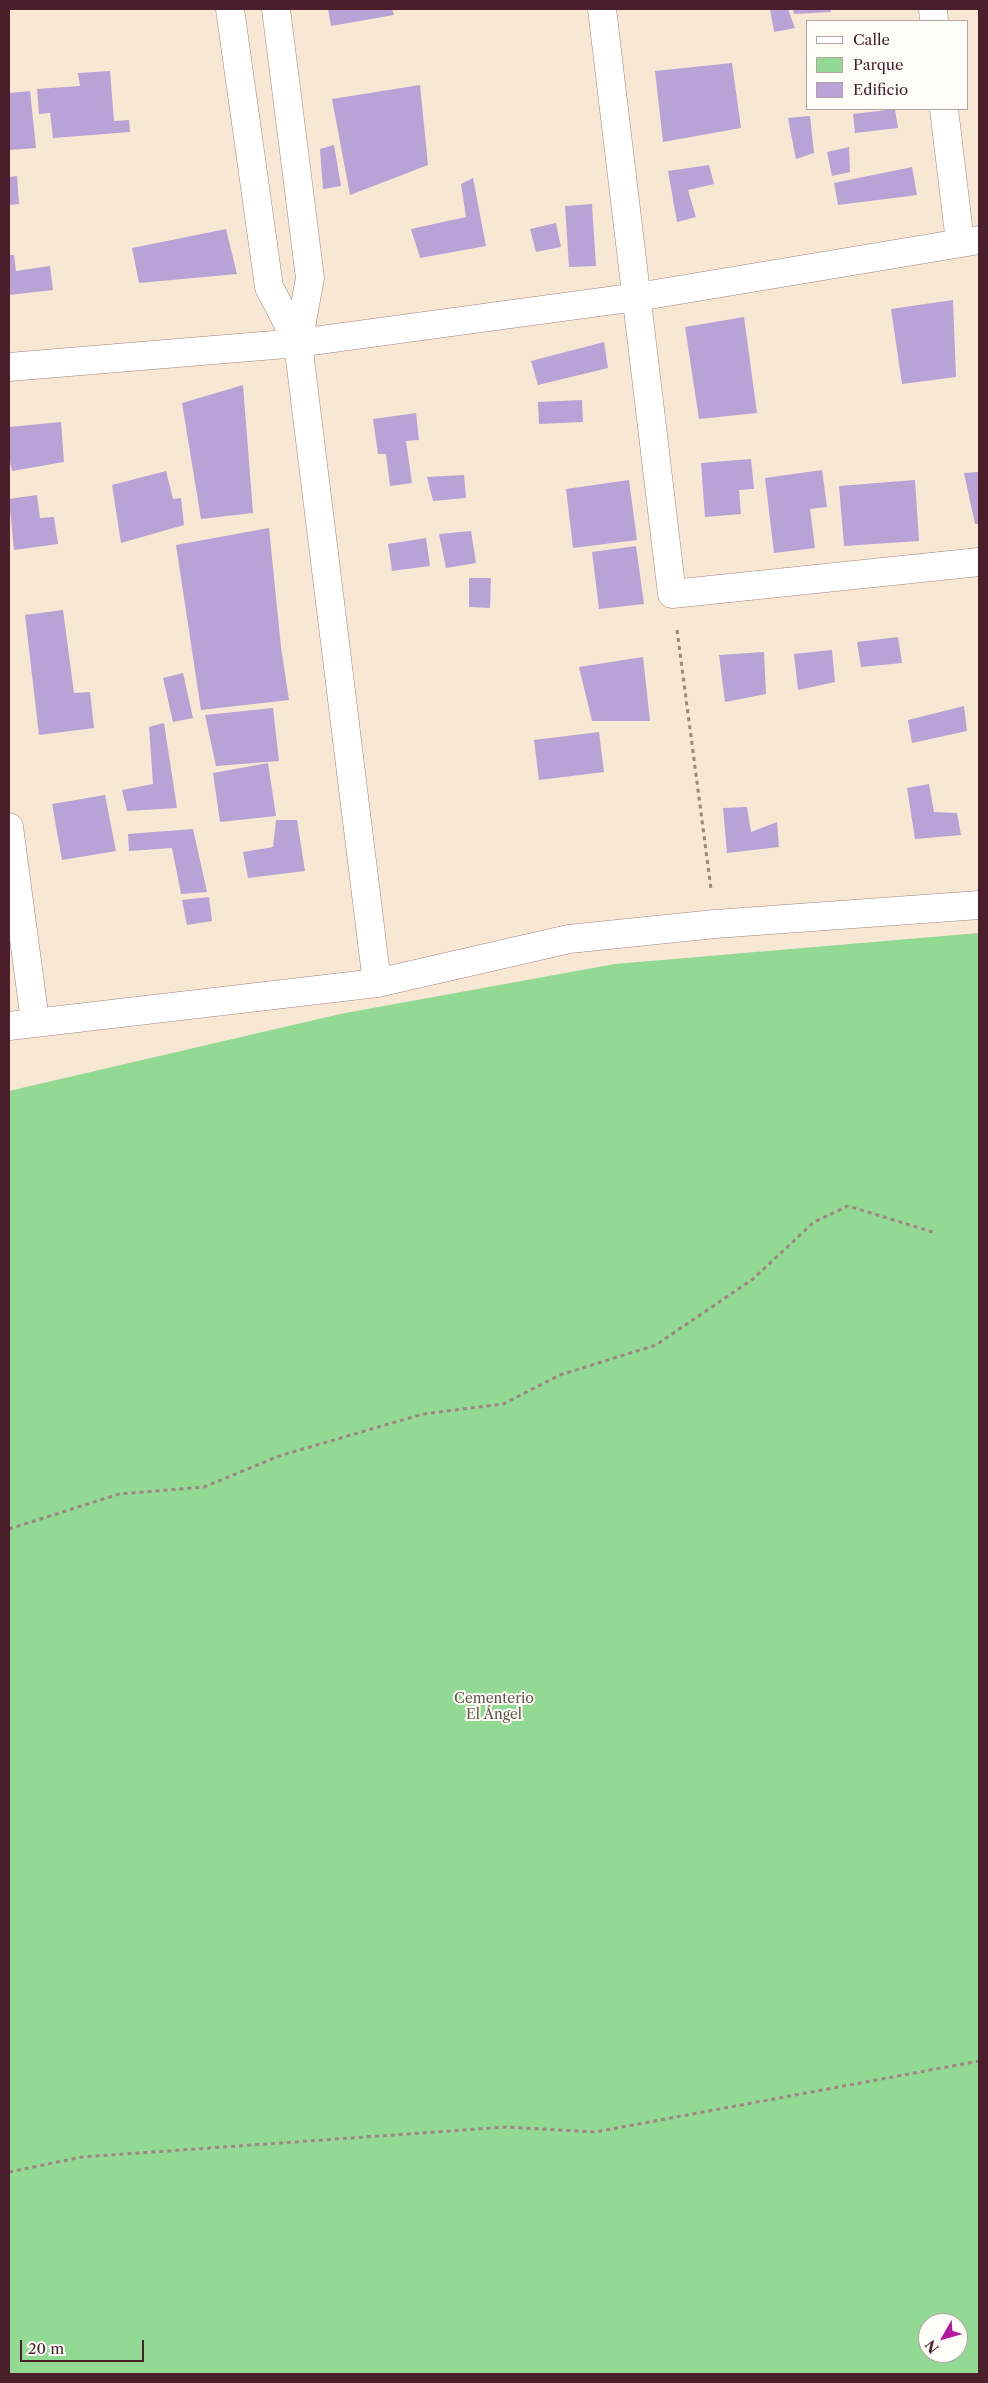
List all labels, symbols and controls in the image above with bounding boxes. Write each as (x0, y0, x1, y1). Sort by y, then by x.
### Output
legend (806, 20, 968, 110)
text: Calle (853, 30, 890, 49)
text: Parque (853, 55, 903, 74)
text: Edificio (853, 80, 908, 99)
park label: Cementerio El Ángel (454, 1691, 534, 1724)
north arrow (918, 2313, 968, 2363)
scale bar (22, 2330, 146, 2362)
text: N (921, 2336, 943, 2357)
text: 20 m (28, 2339, 64, 2358)

